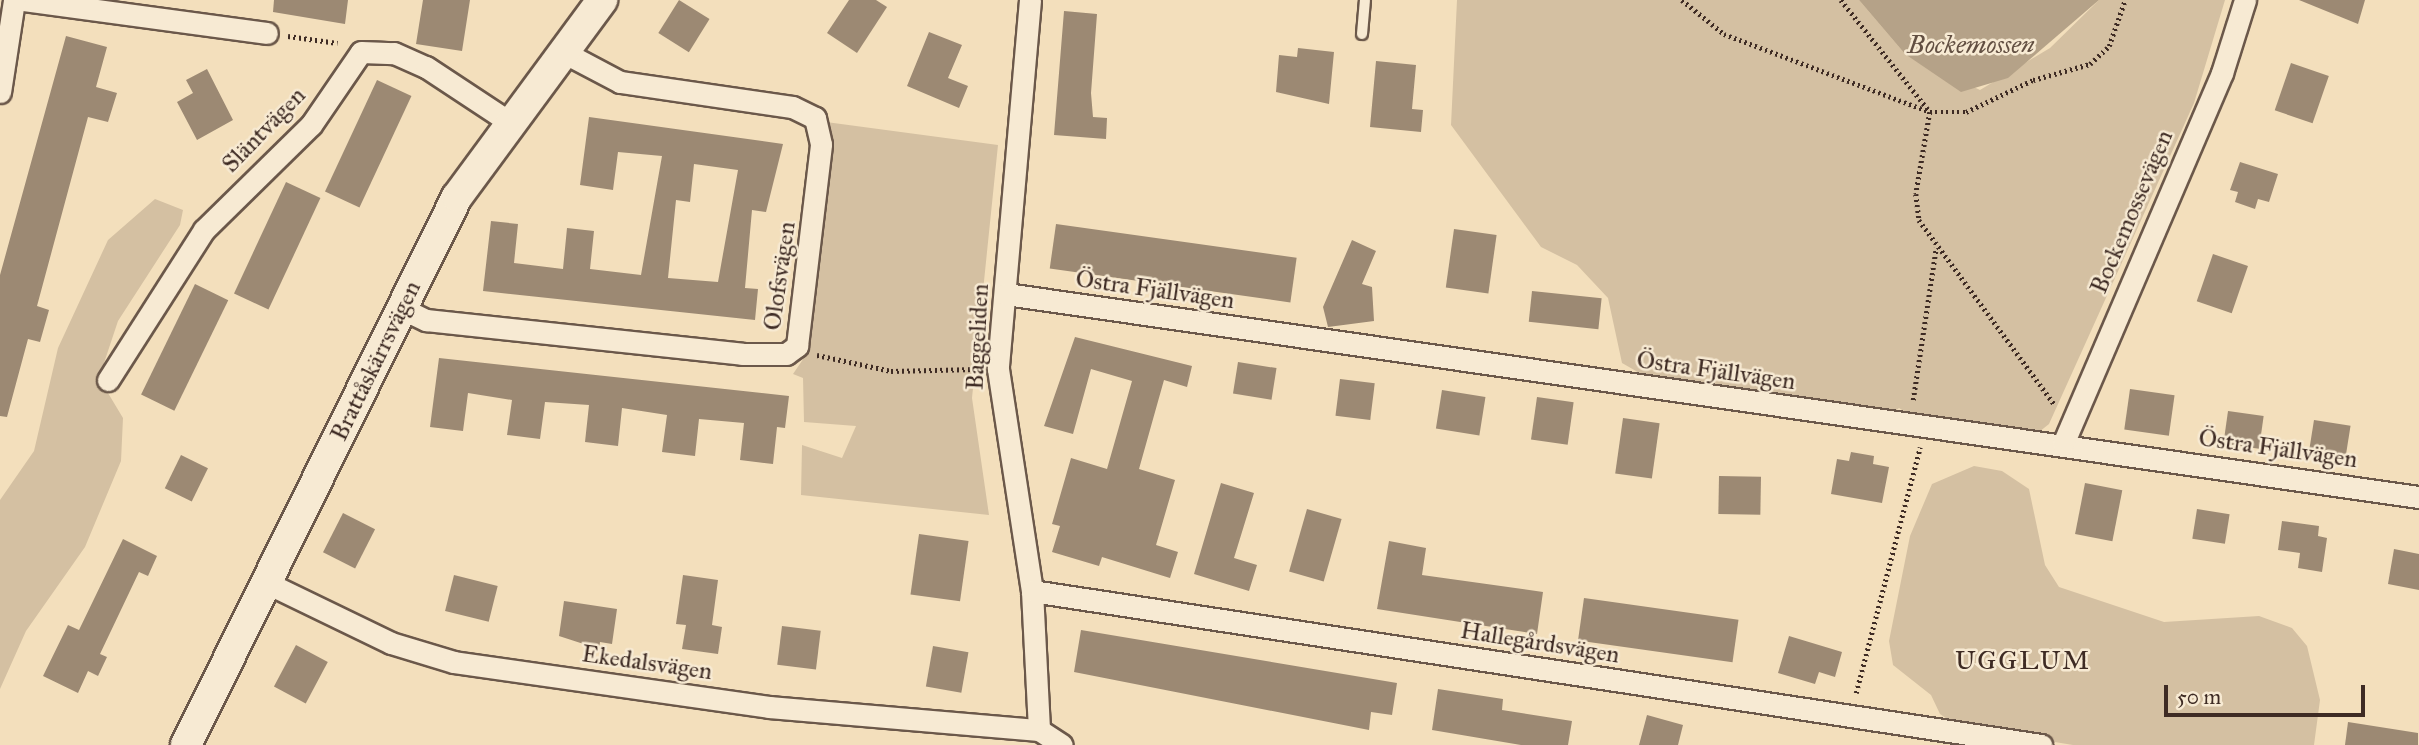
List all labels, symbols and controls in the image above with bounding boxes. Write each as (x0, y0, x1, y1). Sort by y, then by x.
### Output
water label: Bockemossen (1907, 29, 2035, 61)
street label: Släntvägen (216, 81, 312, 179)
street label: Bockemossevägen (2085, 126, 2179, 298)
street label: Olofsvägen (758, 220, 802, 332)
street label: Östra Fjällvägen (1074, 265, 1236, 315)
street label: Brattåskärrsvägen (325, 276, 427, 446)
street label: Baggeliden (961, 283, 995, 391)
street label: Östra Fjällvägen (1635, 346, 1797, 396)
street label: Östra Fjällvägen (2197, 424, 2359, 474)
street label: Hallegårdsvägen (1458, 616, 1622, 670)
street label: Ekedalsvägen (580, 640, 714, 686)
district label: UGGLUM (1956, 645, 2090, 677)
scale bar (2167, 672, 2368, 716)
text: 50 m (2177, 684, 2221, 710)

